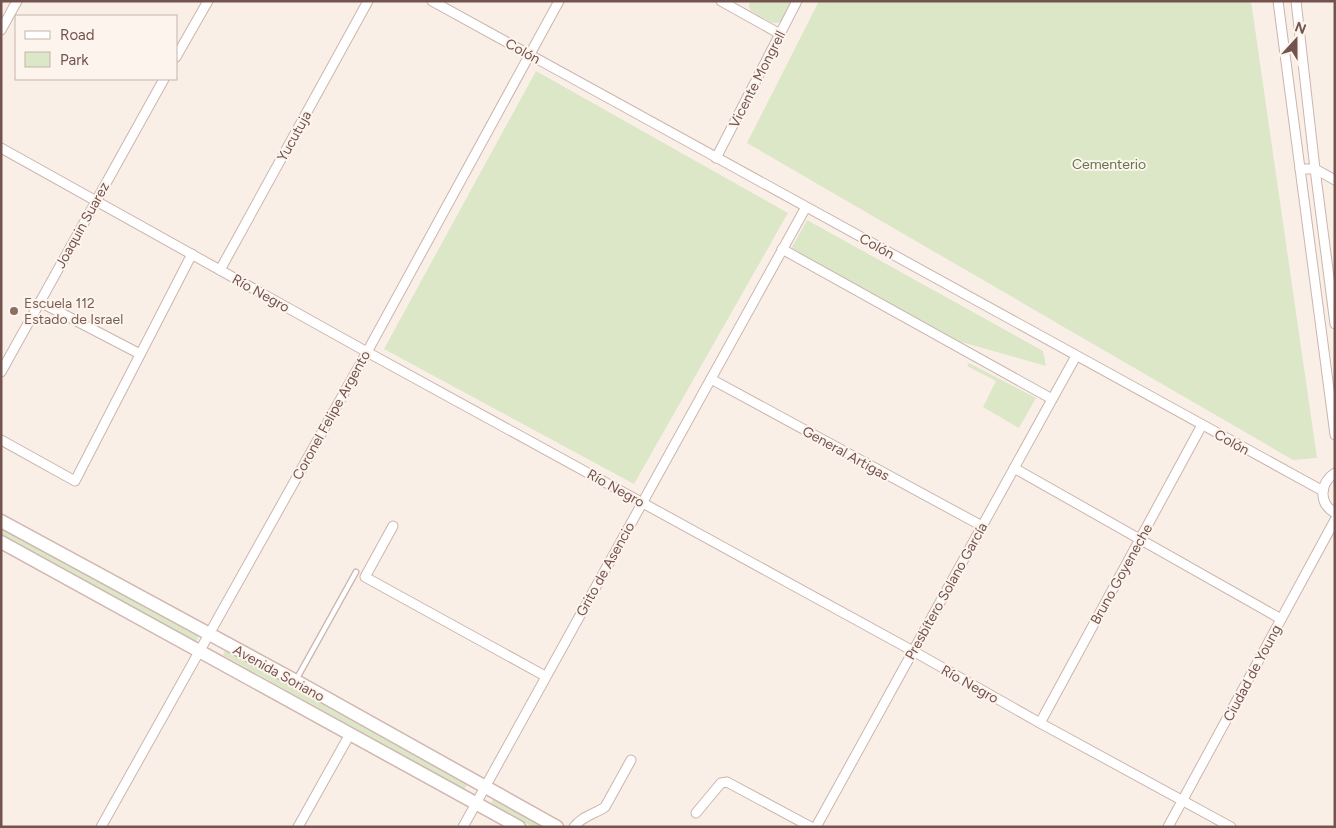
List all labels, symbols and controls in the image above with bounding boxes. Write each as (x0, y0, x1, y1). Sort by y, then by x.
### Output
legend (15, 15, 178, 80)
north arrow (1271, 15, 1321, 65)
text: N (1292, 18, 1309, 38)
text: Road (60, 26, 95, 44)
street label: Vicente Mongrell (726, 28, 789, 131)
street label: Colón (502, 35, 543, 68)
text: Park (60, 51, 89, 69)
street label: Yucutuja (274, 108, 315, 165)
park label: Cementerio (1072, 156, 1146, 173)
street label: Joaquin Suarez (52, 179, 113, 271)
street label: Colón (856, 230, 897, 263)
street label: Río Negro (229, 271, 292, 316)
place label: Escuela 112 Estado de Israel (24, 295, 123, 328)
marker: Escuela 112 Estado de Israel (8, 305, 20, 317)
street label: Coronel Felipe Argento (289, 348, 374, 483)
street label: General Artigas (799, 423, 892, 484)
street label: Colón (1211, 426, 1252, 459)
street label: Río Negro (584, 466, 647, 511)
street label: Grito de Asencio (573, 519, 638, 619)
street label: Presbítero Solano García (902, 520, 991, 663)
street label: Bruno Goyeneche (1087, 521, 1156, 628)
street label: Ciudad de Young (1220, 622, 1285, 724)
street label: Avenida Soriano (230, 641, 327, 706)
street label: Río Negro (938, 662, 1001, 707)

